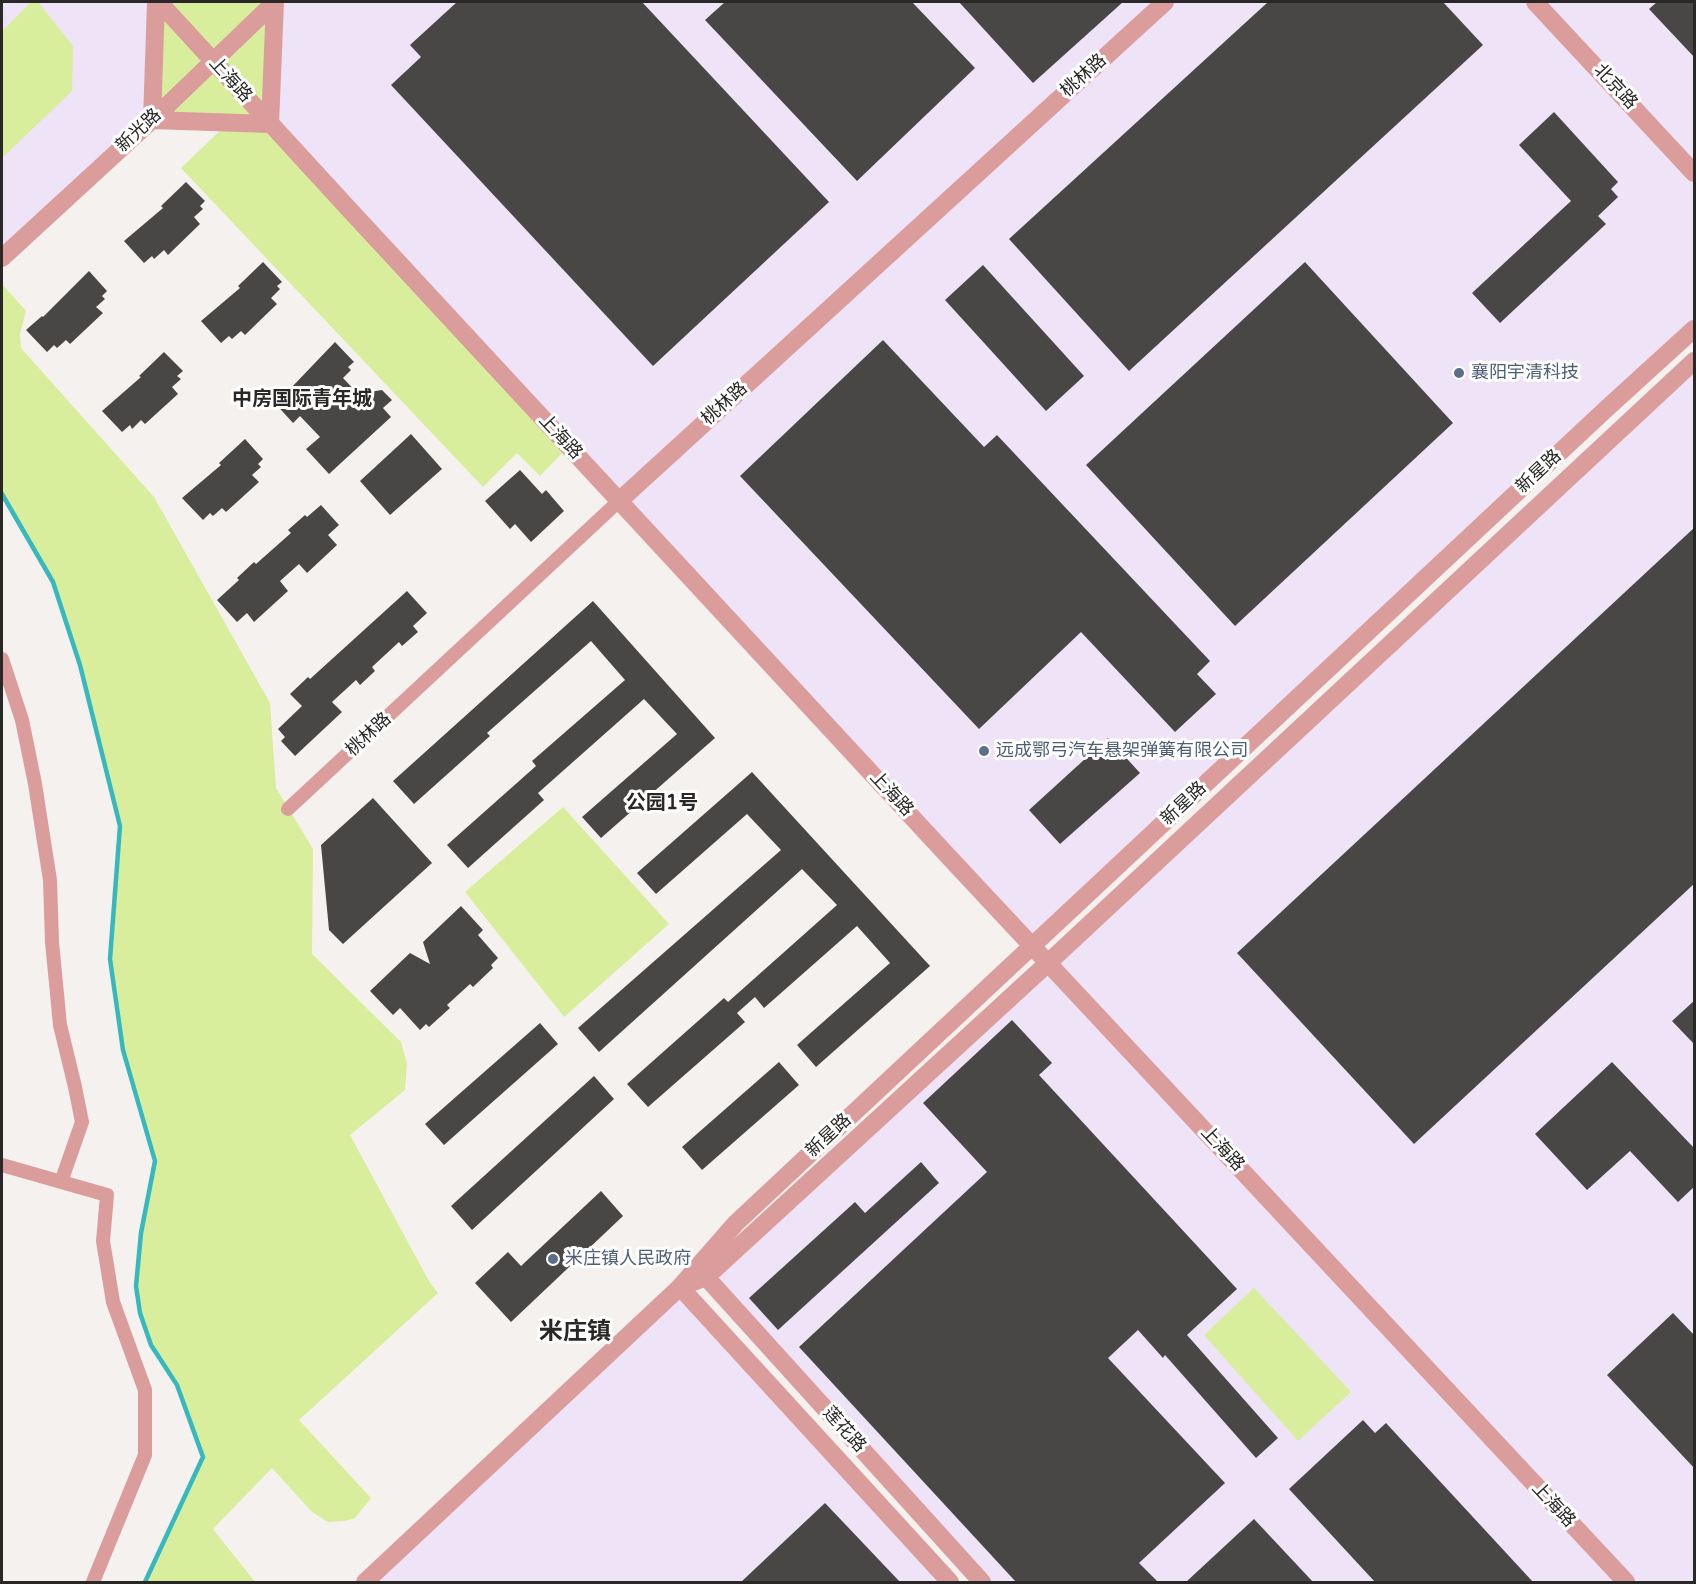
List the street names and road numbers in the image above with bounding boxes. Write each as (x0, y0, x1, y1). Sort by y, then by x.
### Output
street label: 桃林路 (1057, 50, 1111, 102)
street label: 上海路 (204, 53, 256, 107)
street label: 北京路 (1589, 60, 1641, 114)
street label: 新光路 (112, 105, 166, 157)
street label: 桃林路 (698, 378, 752, 430)
street label: 上海路 (534, 410, 586, 464)
street label: 新星路 (1512, 446, 1566, 498)
street label: 桃林路 (342, 709, 396, 761)
street label: 上海路 (865, 767, 917, 821)
street label: 新星路 (1157, 778, 1211, 830)
street label: 新星路 (802, 1110, 856, 1162)
street label: 上海路 (1196, 1122, 1248, 1176)
street label: 莲花路 (818, 1403, 870, 1457)
street label: 上海路 (1527, 1478, 1579, 1532)

